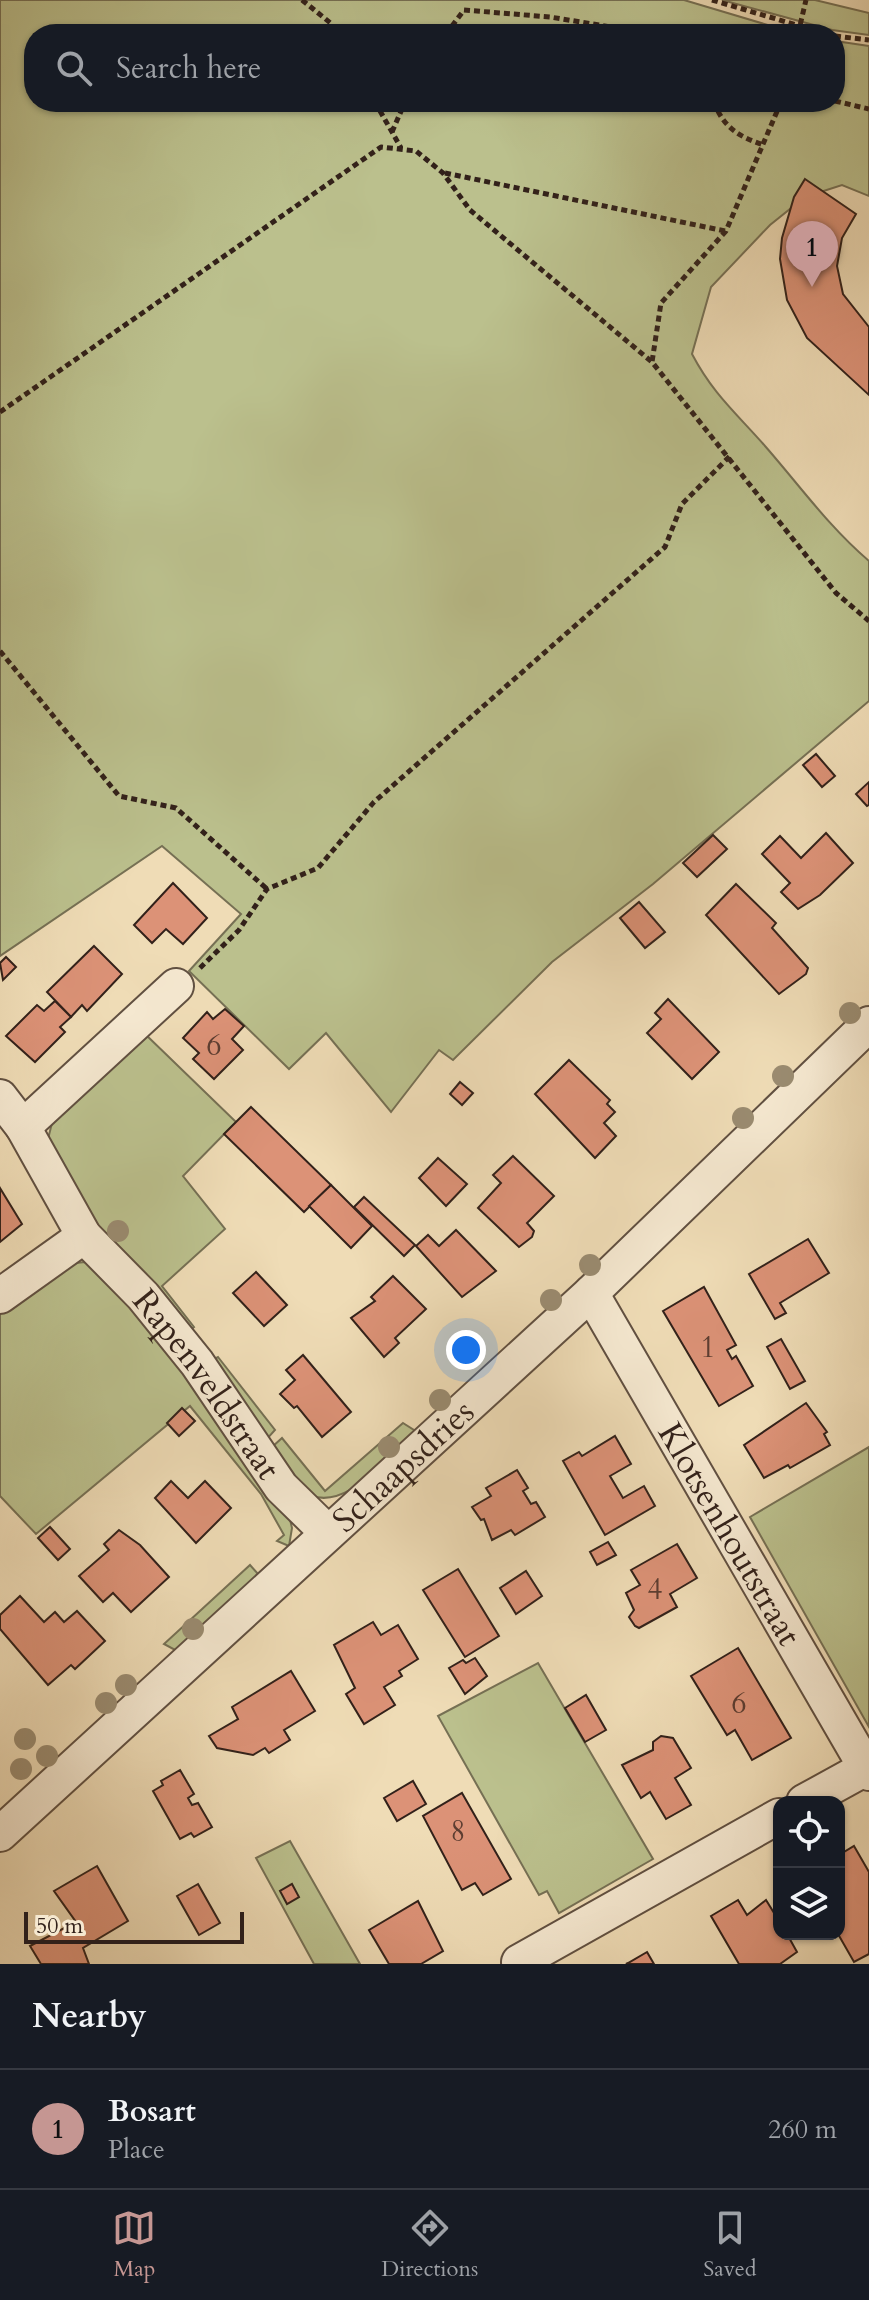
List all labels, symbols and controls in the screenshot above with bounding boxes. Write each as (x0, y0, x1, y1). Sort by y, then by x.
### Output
search box (24, 24, 845, 112)
icon: search (52, 46, 96, 90)
text: Search here (116, 48, 261, 89)
pin: 1 (786, 221, 838, 287)
house number: 6 (206, 1025, 222, 1066)
street label: Rapenveldstraat (122, 1279, 291, 1489)
house number: 1 (700, 1327, 716, 1368)
your location (446, 1330, 486, 1370)
street label: Schaapsdries (323, 1389, 484, 1543)
street label: Klotsenhoutstraat (647, 1414, 812, 1654)
house number: 4 (647, 1569, 663, 1610)
house number: 6 (731, 1683, 747, 1724)
map controls (773, 1796, 845, 1940)
button: locate (773, 1796, 845, 1868)
house number: 8 (450, 1811, 466, 1852)
button: layers (773, 1868, 845, 1940)
scale bar (24, 1908, 244, 1944)
text: 50 m (36, 1911, 83, 1941)
text: Nearby (32, 1993, 147, 2039)
text: Bosart (108, 2091, 196, 2132)
text: 1 (51, 2112, 65, 2147)
text: 260 m (768, 2112, 837, 2147)
text: Place (108, 2132, 165, 2167)
tab: Map (112, 2206, 156, 2284)
tab: Directions (381, 2206, 478, 2284)
tab: Saved (703, 2206, 757, 2284)

